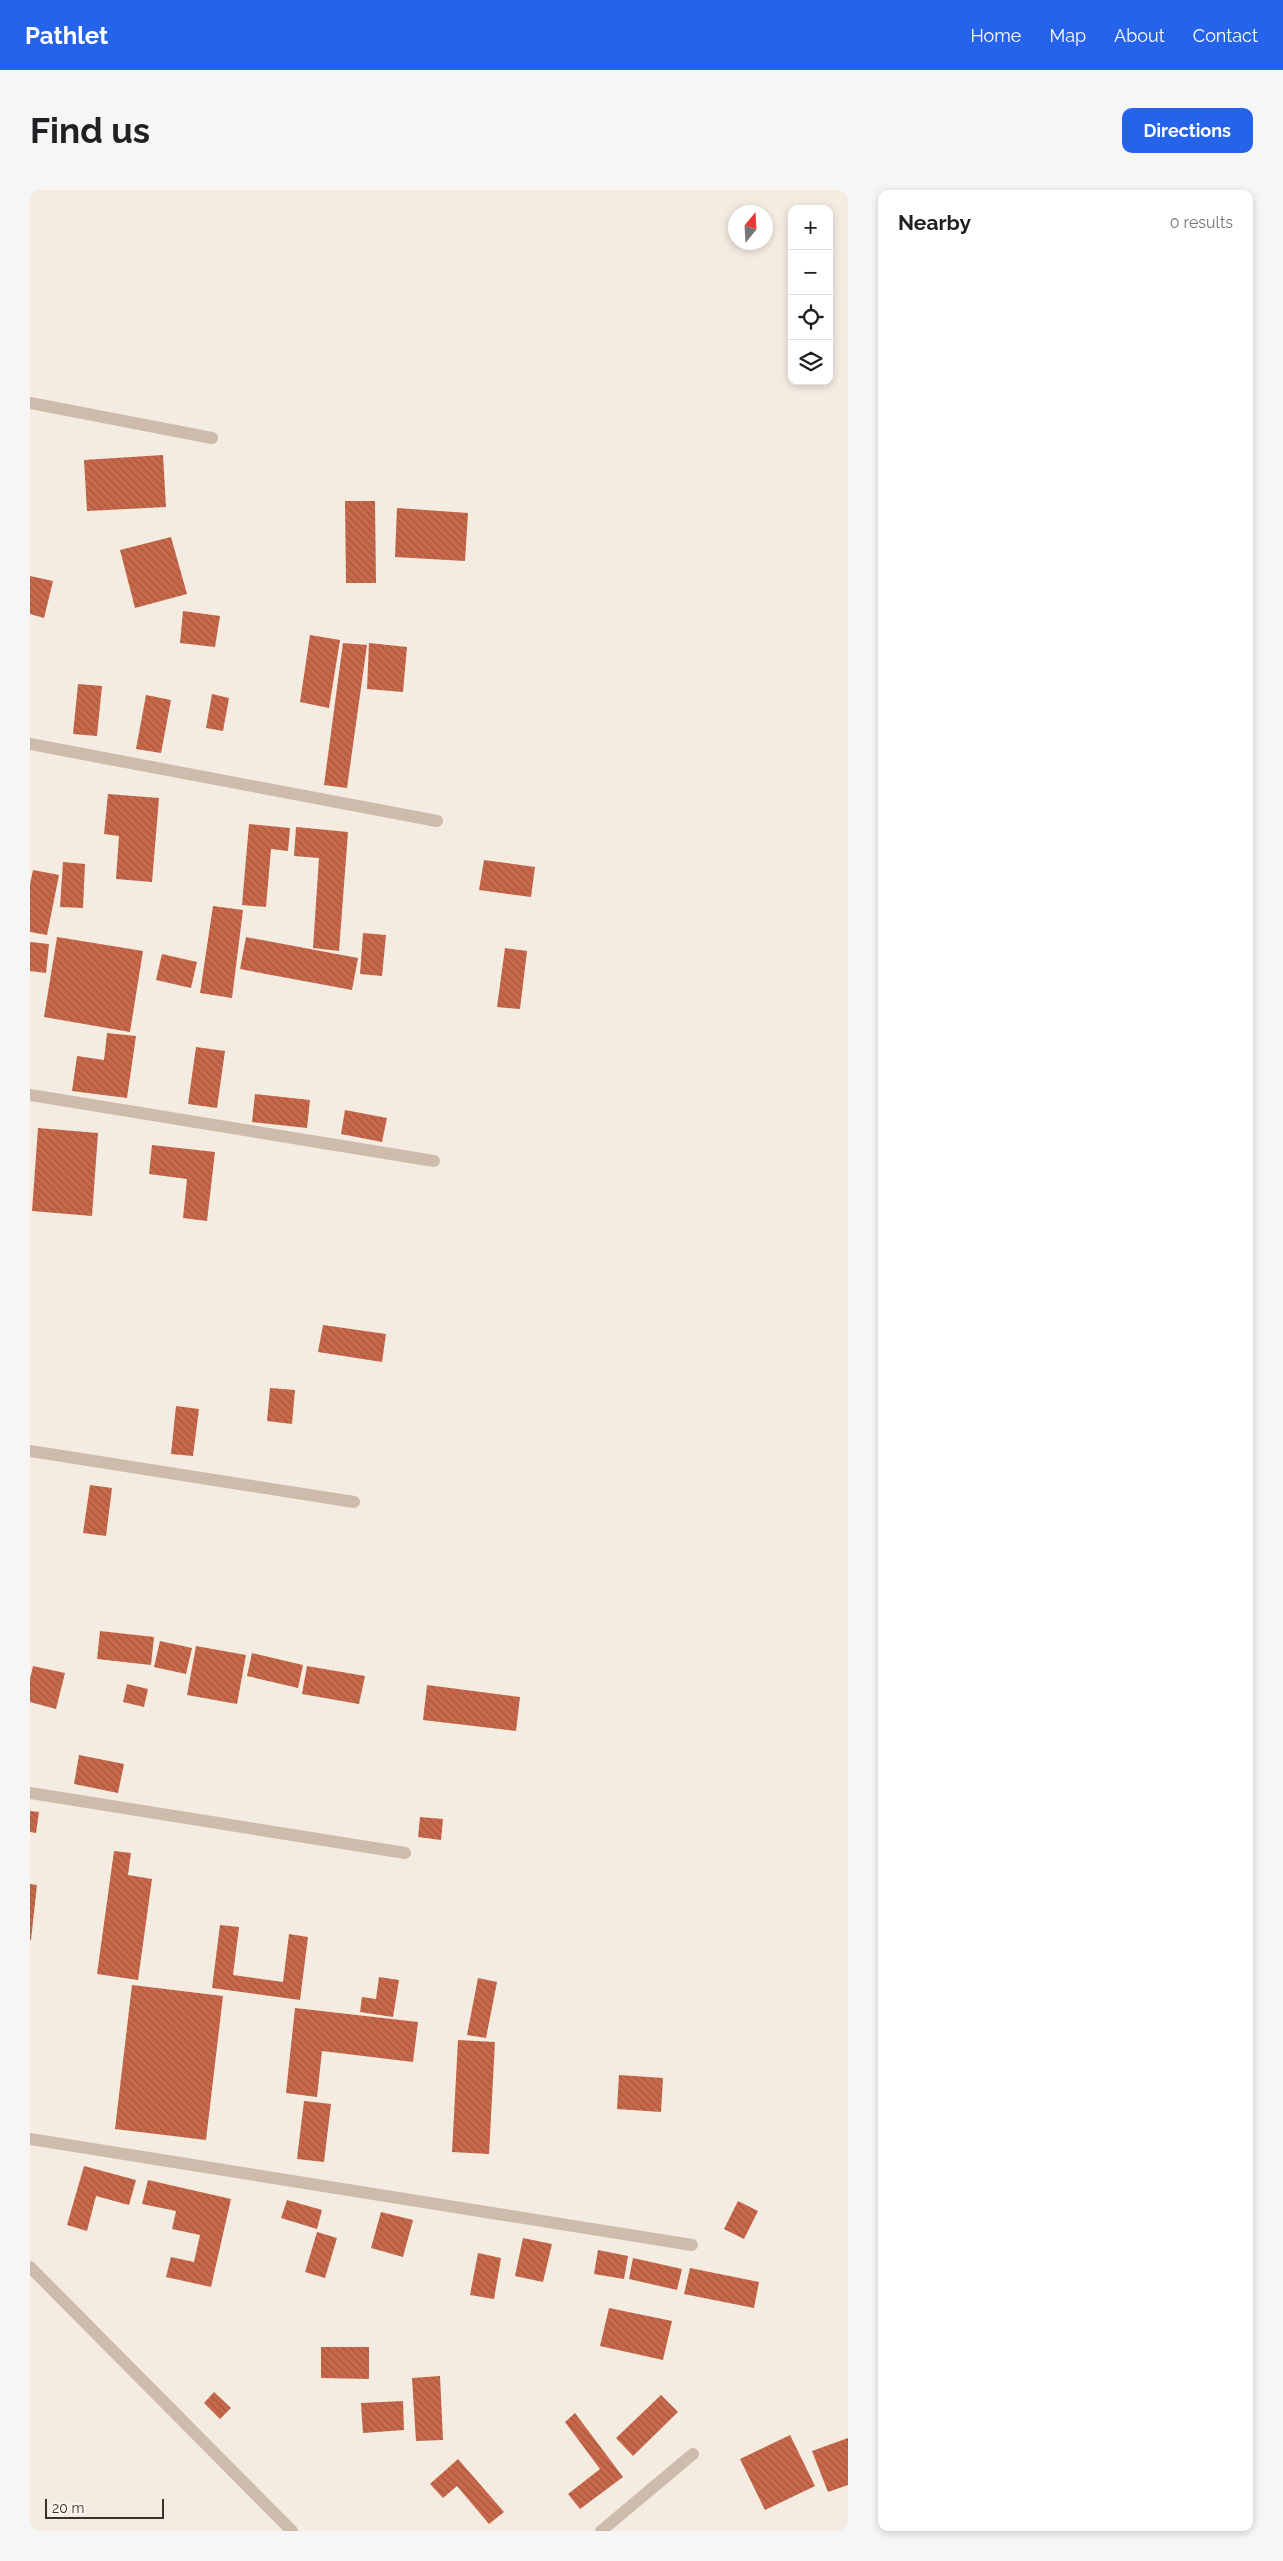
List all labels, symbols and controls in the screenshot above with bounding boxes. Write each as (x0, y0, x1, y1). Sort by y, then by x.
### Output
text: Pathlet (25, 21, 108, 50)
text: Home (970, 25, 1021, 46)
text: Map (1049, 25, 1086, 46)
text: About (1114, 25, 1165, 46)
text: Contact (1193, 25, 1258, 46)
button: Directions (1122, 108, 1253, 153)
text: Find us (30, 110, 150, 151)
north arrow (728, 205, 773, 250)
map controls (788, 205, 833, 385)
button: + (788, 205, 833, 250)
text: Nearby (898, 210, 971, 235)
text: 0 results (1170, 213, 1233, 232)
button: − (788, 250, 833, 295)
button: locate (788, 295, 833, 340)
button: layers (788, 340, 833, 385)
scale bar (45, 2496, 164, 2519)
text: 20 m (52, 2500, 84, 2516)

